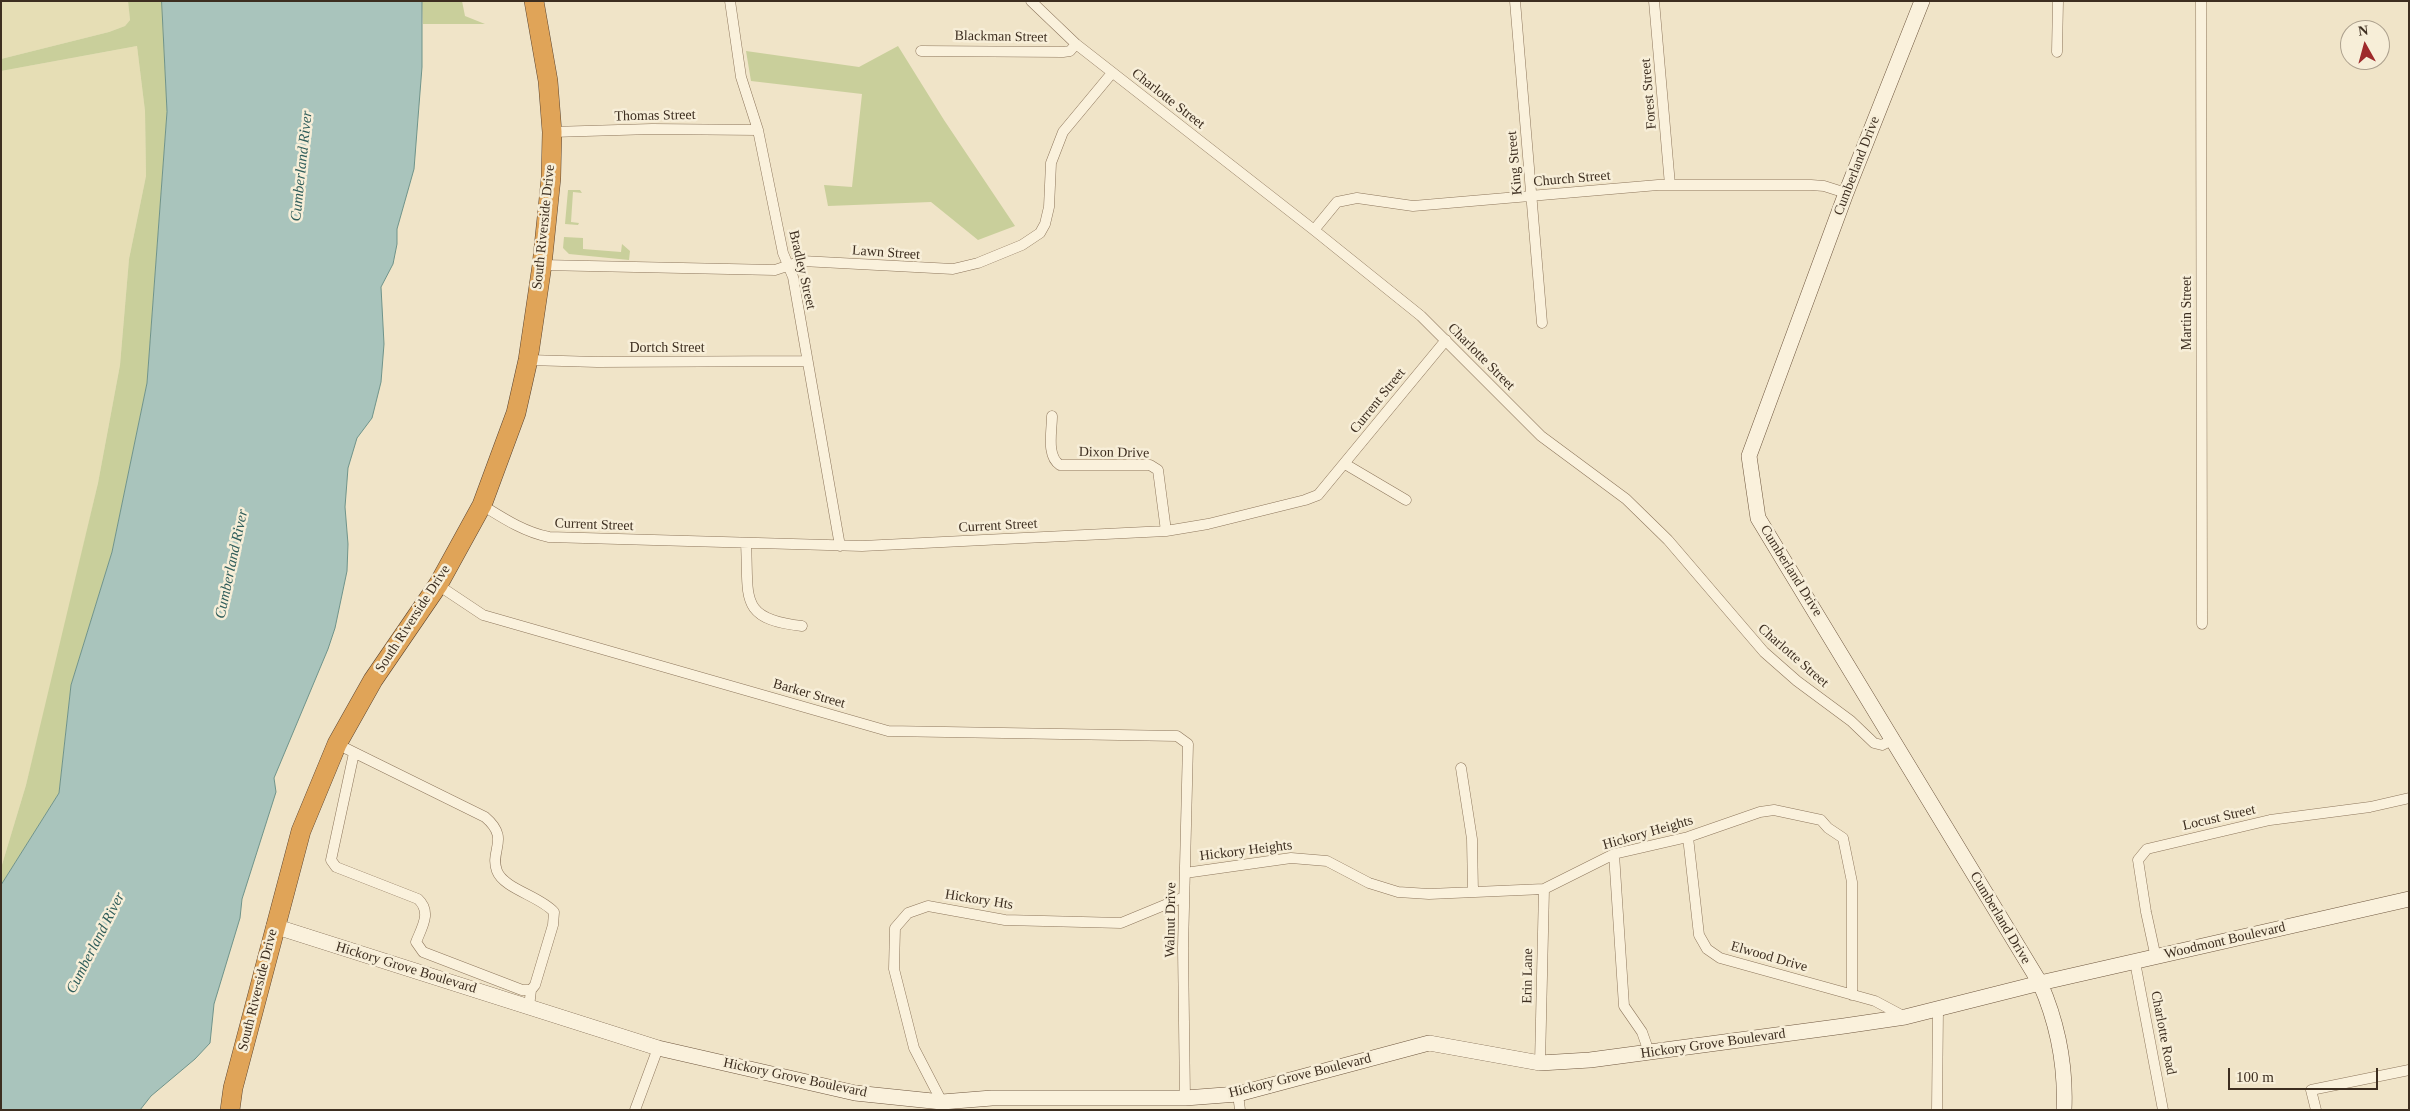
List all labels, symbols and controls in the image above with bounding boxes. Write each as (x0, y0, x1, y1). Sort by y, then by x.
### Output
north arrow (2340, 20, 2390, 70)
text: N (2357, 23, 2369, 39)
street label: Blackman Street (954, 28, 1048, 46)
street label: Forest Street (1638, 58, 1660, 130)
street label: Charlotte Street (1128, 65, 1208, 133)
street label: Thomas Street (614, 107, 696, 125)
water label: Cumberland River (287, 110, 317, 222)
street label: Cumberland Drive (1830, 114, 1884, 218)
street label: King Street (1504, 130, 1526, 196)
street label: South Riverside Drive (529, 164, 559, 290)
street label: Church Street (1533, 167, 1611, 191)
street label: Bradley Street (785, 229, 819, 311)
street label: Lawn Street (851, 242, 921, 264)
street label: Martin Street (2179, 276, 2195, 350)
street label: Charlotte Street (1444, 320, 1518, 394)
street label: Dortch Street (629, 340, 705, 356)
street label: Current Street (1347, 365, 1409, 437)
street label: Dixon Drive (1079, 444, 1149, 462)
water label: Cumberland River (212, 508, 252, 620)
street label: Current Street (554, 515, 634, 535)
street label: Current Street (958, 516, 1038, 536)
street label: Cumberland Drive (1756, 522, 1826, 620)
street label: South Riverside Drive (372, 562, 454, 676)
street label: Charlotte Street (1754, 621, 1832, 691)
street label: Barker Street (771, 676, 847, 712)
street label: Locust Street (2181, 801, 2257, 835)
street label: Hickory Heights (1601, 812, 1695, 854)
street label: Hickory Heights (1199, 837, 1293, 865)
street label: Cumberland Drive (1966, 869, 2034, 967)
street label: Walnut Drive (1162, 882, 1180, 958)
street label: Hickory Hts (944, 886, 1014, 914)
water label: Cumberland River (63, 889, 129, 997)
street label: Woodmont Boulevard (2163, 919, 2287, 963)
street label: South Riverside Drive (235, 927, 281, 1053)
street label: Elwood Drive (1729, 938, 1809, 976)
street label: Hickory Grove Boulevard (334, 939, 478, 997)
street label: Erin Lane (1519, 948, 1537, 1004)
street label: Charlotte Road (2147, 990, 2179, 1076)
street label: Hickory Grove Boulevard (1639, 1026, 1787, 1062)
street label: Hickory Grove Boulevard (1227, 1050, 1373, 1102)
street label: Hickory Grove Boulevard (722, 1055, 868, 1101)
scale bar (2230, 1058, 2380, 1090)
text: 100 m (2236, 1069, 2274, 1085)

